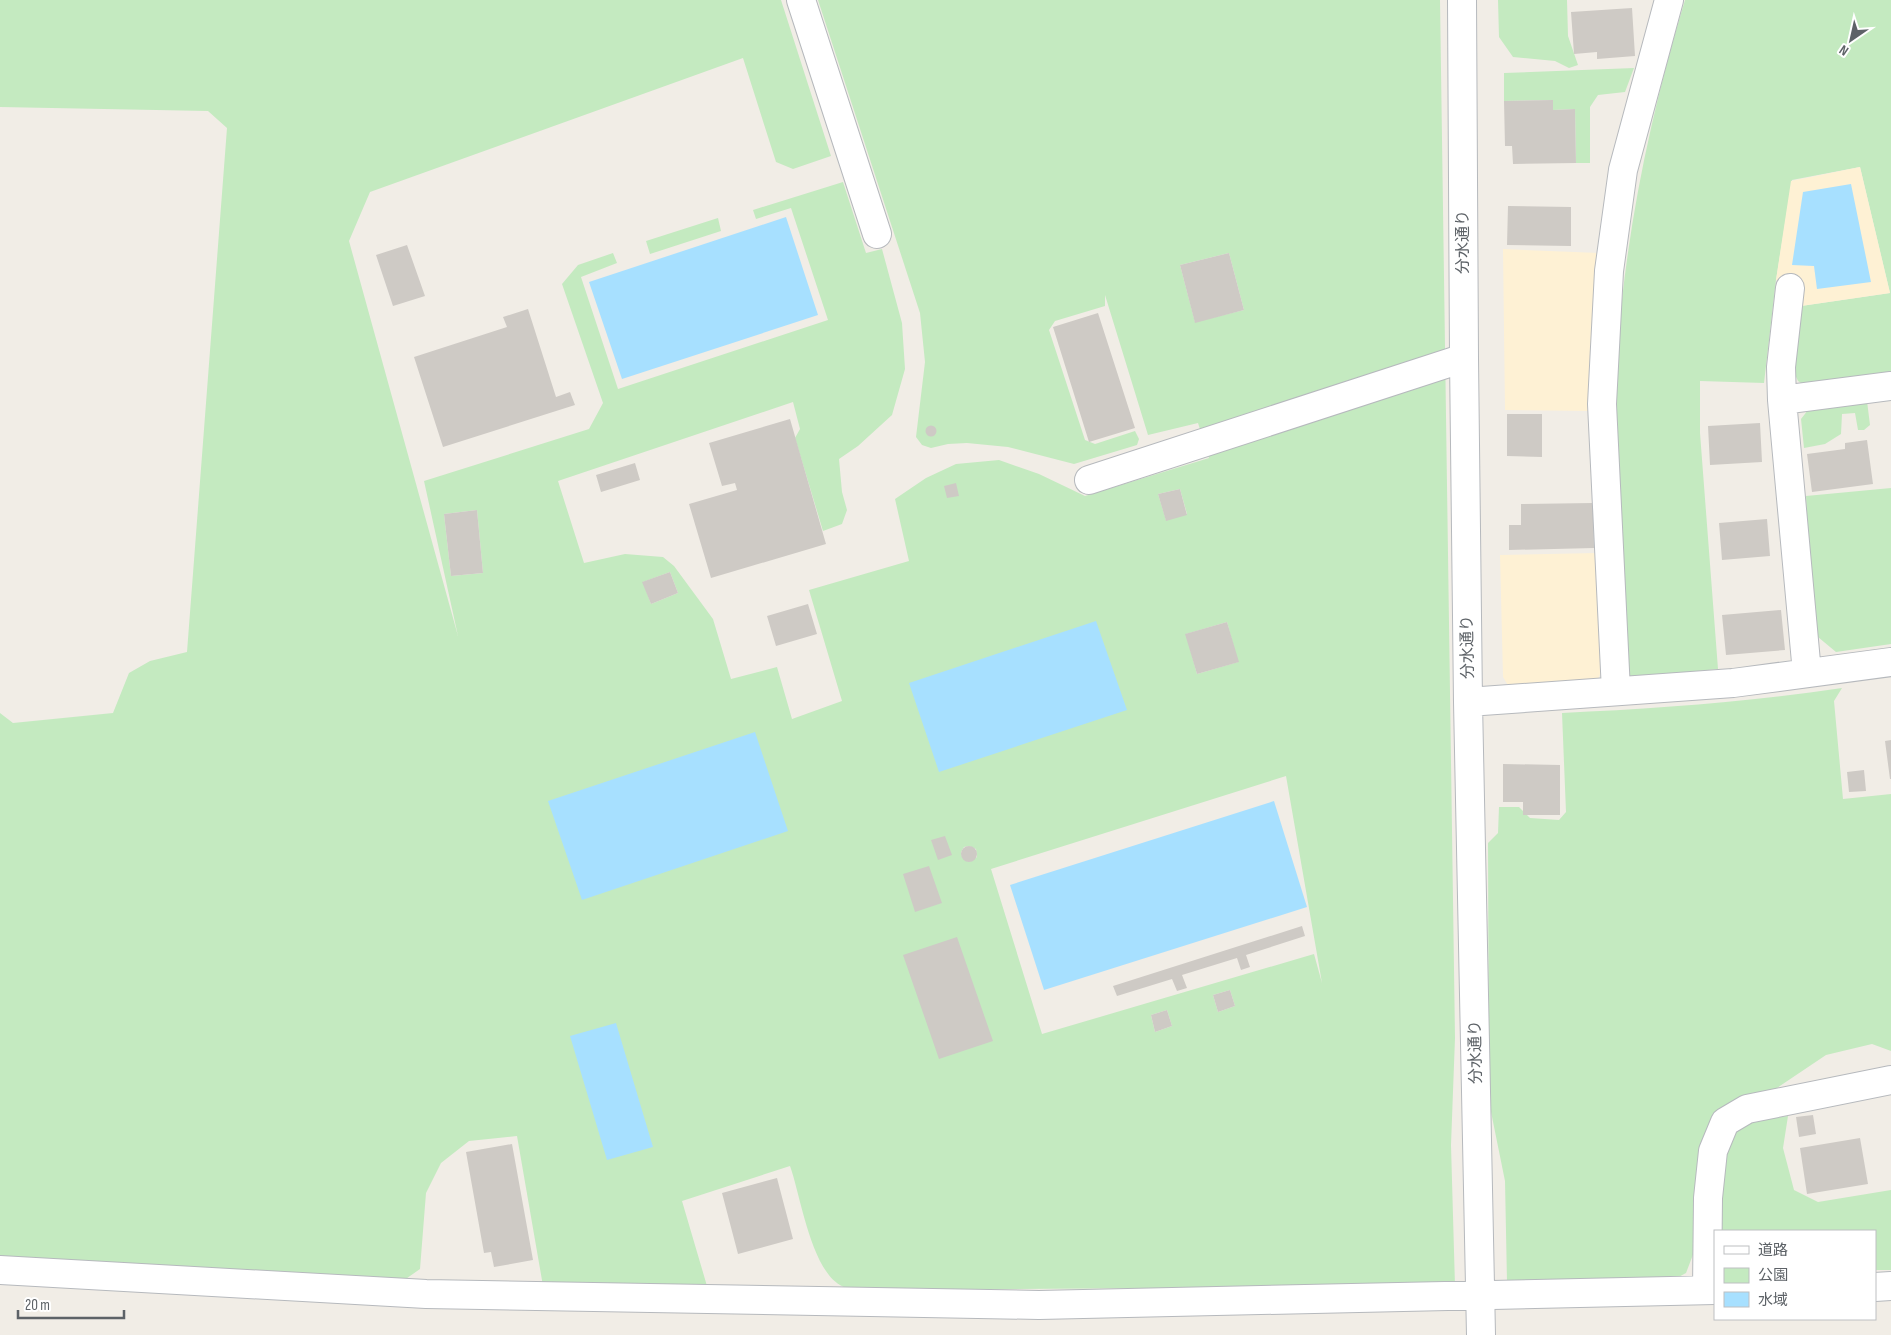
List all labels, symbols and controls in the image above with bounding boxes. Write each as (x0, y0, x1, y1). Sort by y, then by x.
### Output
north arrow (1826, 15, 1876, 65)
text: N (1836, 41, 1852, 60)
street label: 分水通り (1454, 210, 1473, 274)
street label: 分水通り (1458, 615, 1478, 679)
street label: 分水通り (1466, 1020, 1486, 1084)
legend (1714, 1230, 1876, 1320)
text: 道路 (1758, 1241, 1788, 1260)
text: 公園 (1758, 1266, 1788, 1285)
scale bar (18, 1288, 124, 1320)
text: 水域 (1758, 1291, 1788, 1310)
text: 20 m (25, 1296, 50, 1315)

